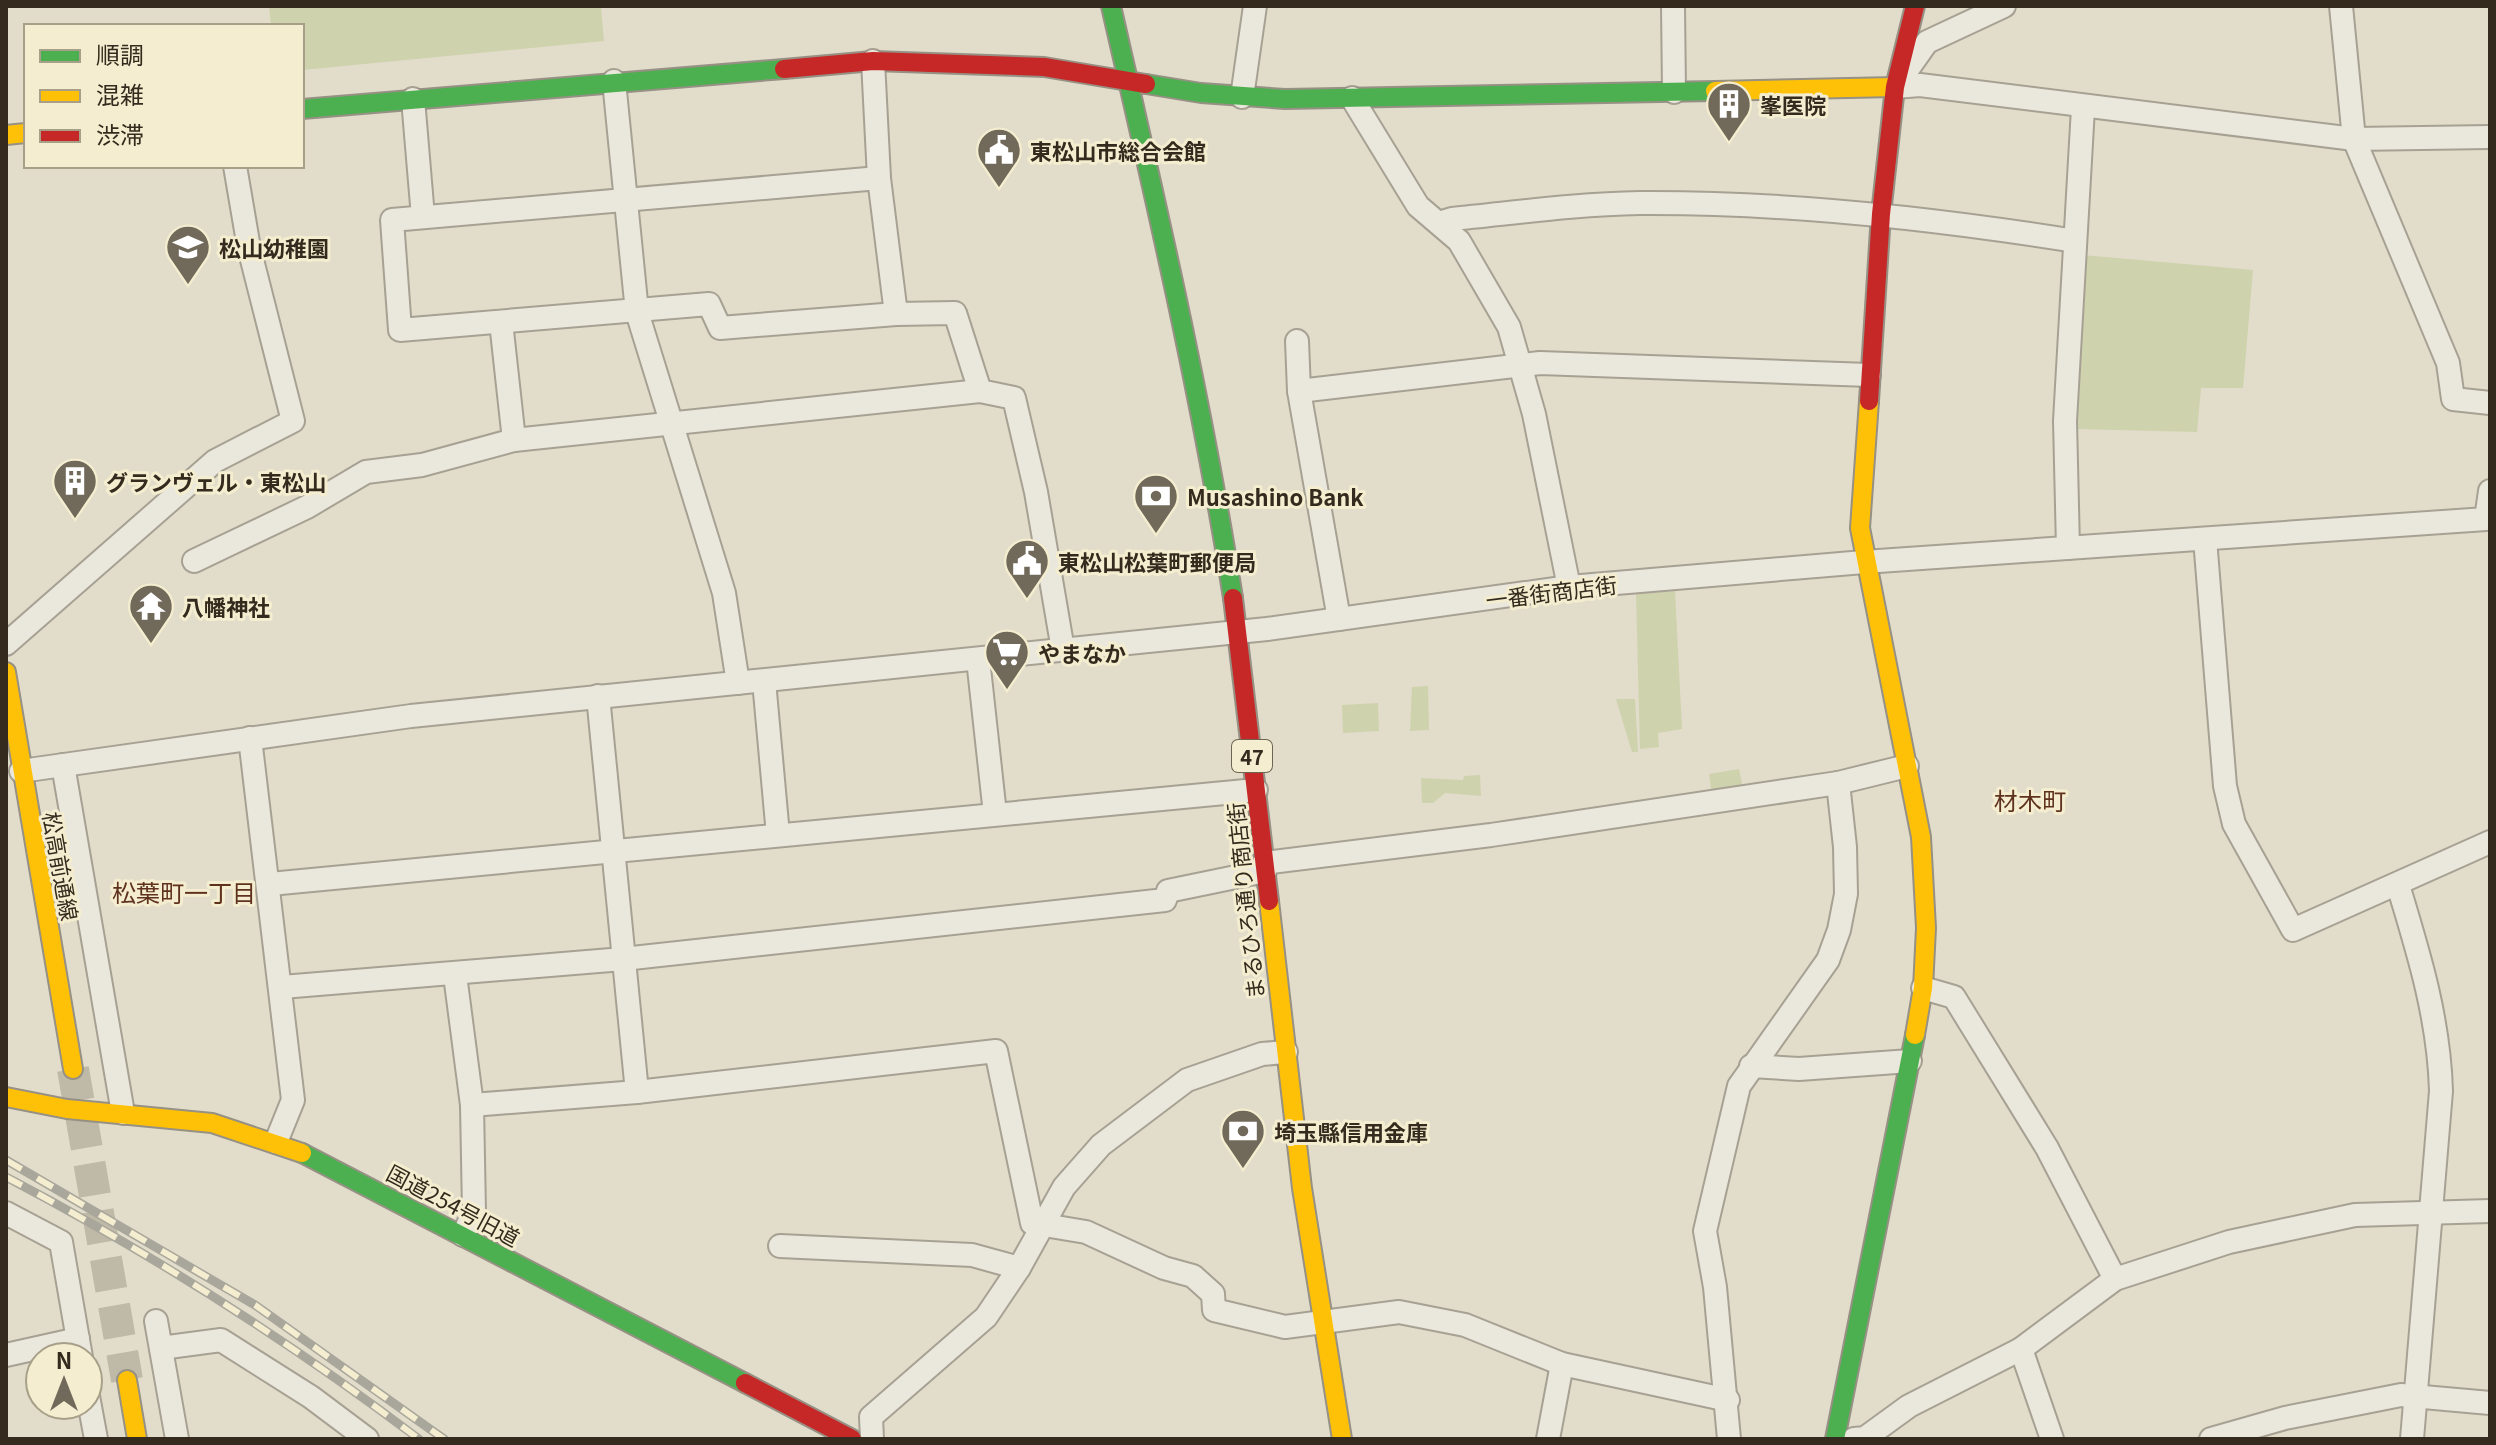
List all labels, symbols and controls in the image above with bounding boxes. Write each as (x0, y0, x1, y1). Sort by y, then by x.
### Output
legend (24, 24, 304, 168)
text: 順調 (96, 36, 144, 71)
text: 混雑 (96, 76, 144, 111)
building icon: 峯医院 (1705, 80, 1753, 143)
place label: 峯医院 (1760, 88, 1826, 120)
text: 渋滞 (96, 116, 144, 151)
public building icon: 東松山市総合会館 (975, 126, 1023, 189)
place label: 東松山市総合会館 (1030, 134, 1206, 166)
school or university icon: 松山幼稚園 (164, 223, 212, 286)
place label: 松山幼稚園 (219, 231, 329, 263)
building icon: グランヴェル・東松山 (51, 457, 99, 520)
place label: グランヴェル・東松山 (106, 465, 326, 497)
bank icon: Musashino Bank (1132, 472, 1180, 535)
place label: Musashino Bank (1187, 480, 1364, 512)
public building icon: 東松山松葉町郵便局 (1003, 537, 1051, 600)
place label: 東松山松葉町郵便局 (1058, 545, 1256, 577)
street label: 一番街商店街 (1484, 567, 1618, 615)
temple icon: 八幡神社 (127, 582, 175, 645)
place label: 八幡神社 (182, 590, 270, 622)
supermarket icon: やまなか (983, 628, 1031, 691)
place label: やまなか (1038, 636, 1126, 668)
road number: 47 (1232, 740, 1272, 772)
district label: 材木町 (1994, 782, 2066, 817)
street label: まるひろ通り商店街 (1218, 801, 1270, 1001)
street label: 松高前通線 (37, 809, 87, 923)
district label: 松葉町一丁目 (112, 874, 256, 909)
bank icon: 埼玉縣信用金庫 (1219, 1107, 1267, 1170)
place label: 埼玉縣信用金庫 (1274, 1115, 1428, 1147)
street label: 国道254号旧道 (382, 1155, 526, 1253)
north arrow (24, 1341, 104, 1421)
text: N (56, 1343, 72, 1375)

